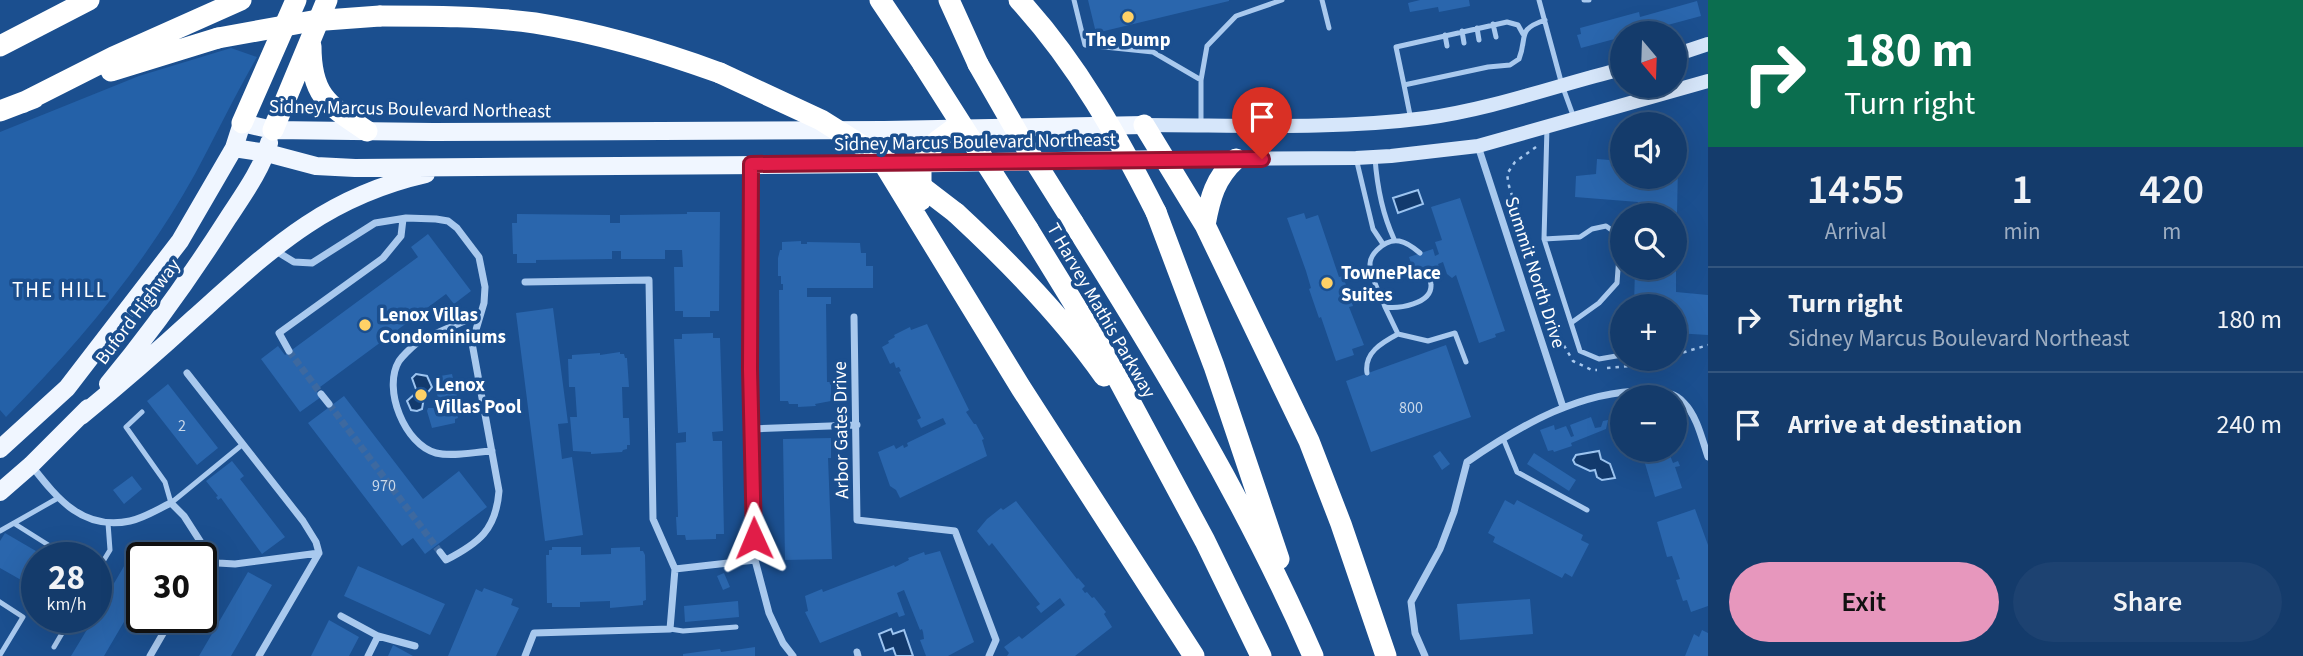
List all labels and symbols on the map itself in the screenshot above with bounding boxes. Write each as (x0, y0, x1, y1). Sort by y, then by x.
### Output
marker: The Dump (1120, 9, 1136, 25)
north arrow (1610, 21, 1687, 98)
place label: The Dump (1085, 27, 1171, 54)
pin (1232, 87, 1292, 159)
street label: Sidney Marcus Boulevard Northeast (269, 94, 552, 125)
street label: Sidney Marcus Boulevard Northeast (834, 127, 1117, 158)
street label: Summit North Drive (1497, 193, 1572, 352)
street label: T Harvey Mathis Parkway (1040, 218, 1162, 403)
street label: Buford Highway (89, 253, 187, 371)
place label: TownePlace Suites (1341, 260, 1441, 309)
district label: THE HILL (12, 275, 108, 305)
marker: TownePlace Suites (1319, 275, 1335, 291)
place label: Lenox Villas Condominiums (379, 302, 506, 351)
marker: Lenox Villas Condominiums (357, 317, 373, 333)
street label: Arbor Gates Drive (827, 361, 856, 499)
place label: Lenox Villas Pool (434, 372, 522, 421)
marker: Lenox Villas Pool (413, 387, 429, 403)
house number: 800 (1399, 397, 1423, 419)
house number: 2 (178, 415, 186, 437)
house number: 970 (372, 475, 396, 497)
position arrow (717, 501, 791, 575)
speed limit sign: 30 (126, 542, 217, 633)

